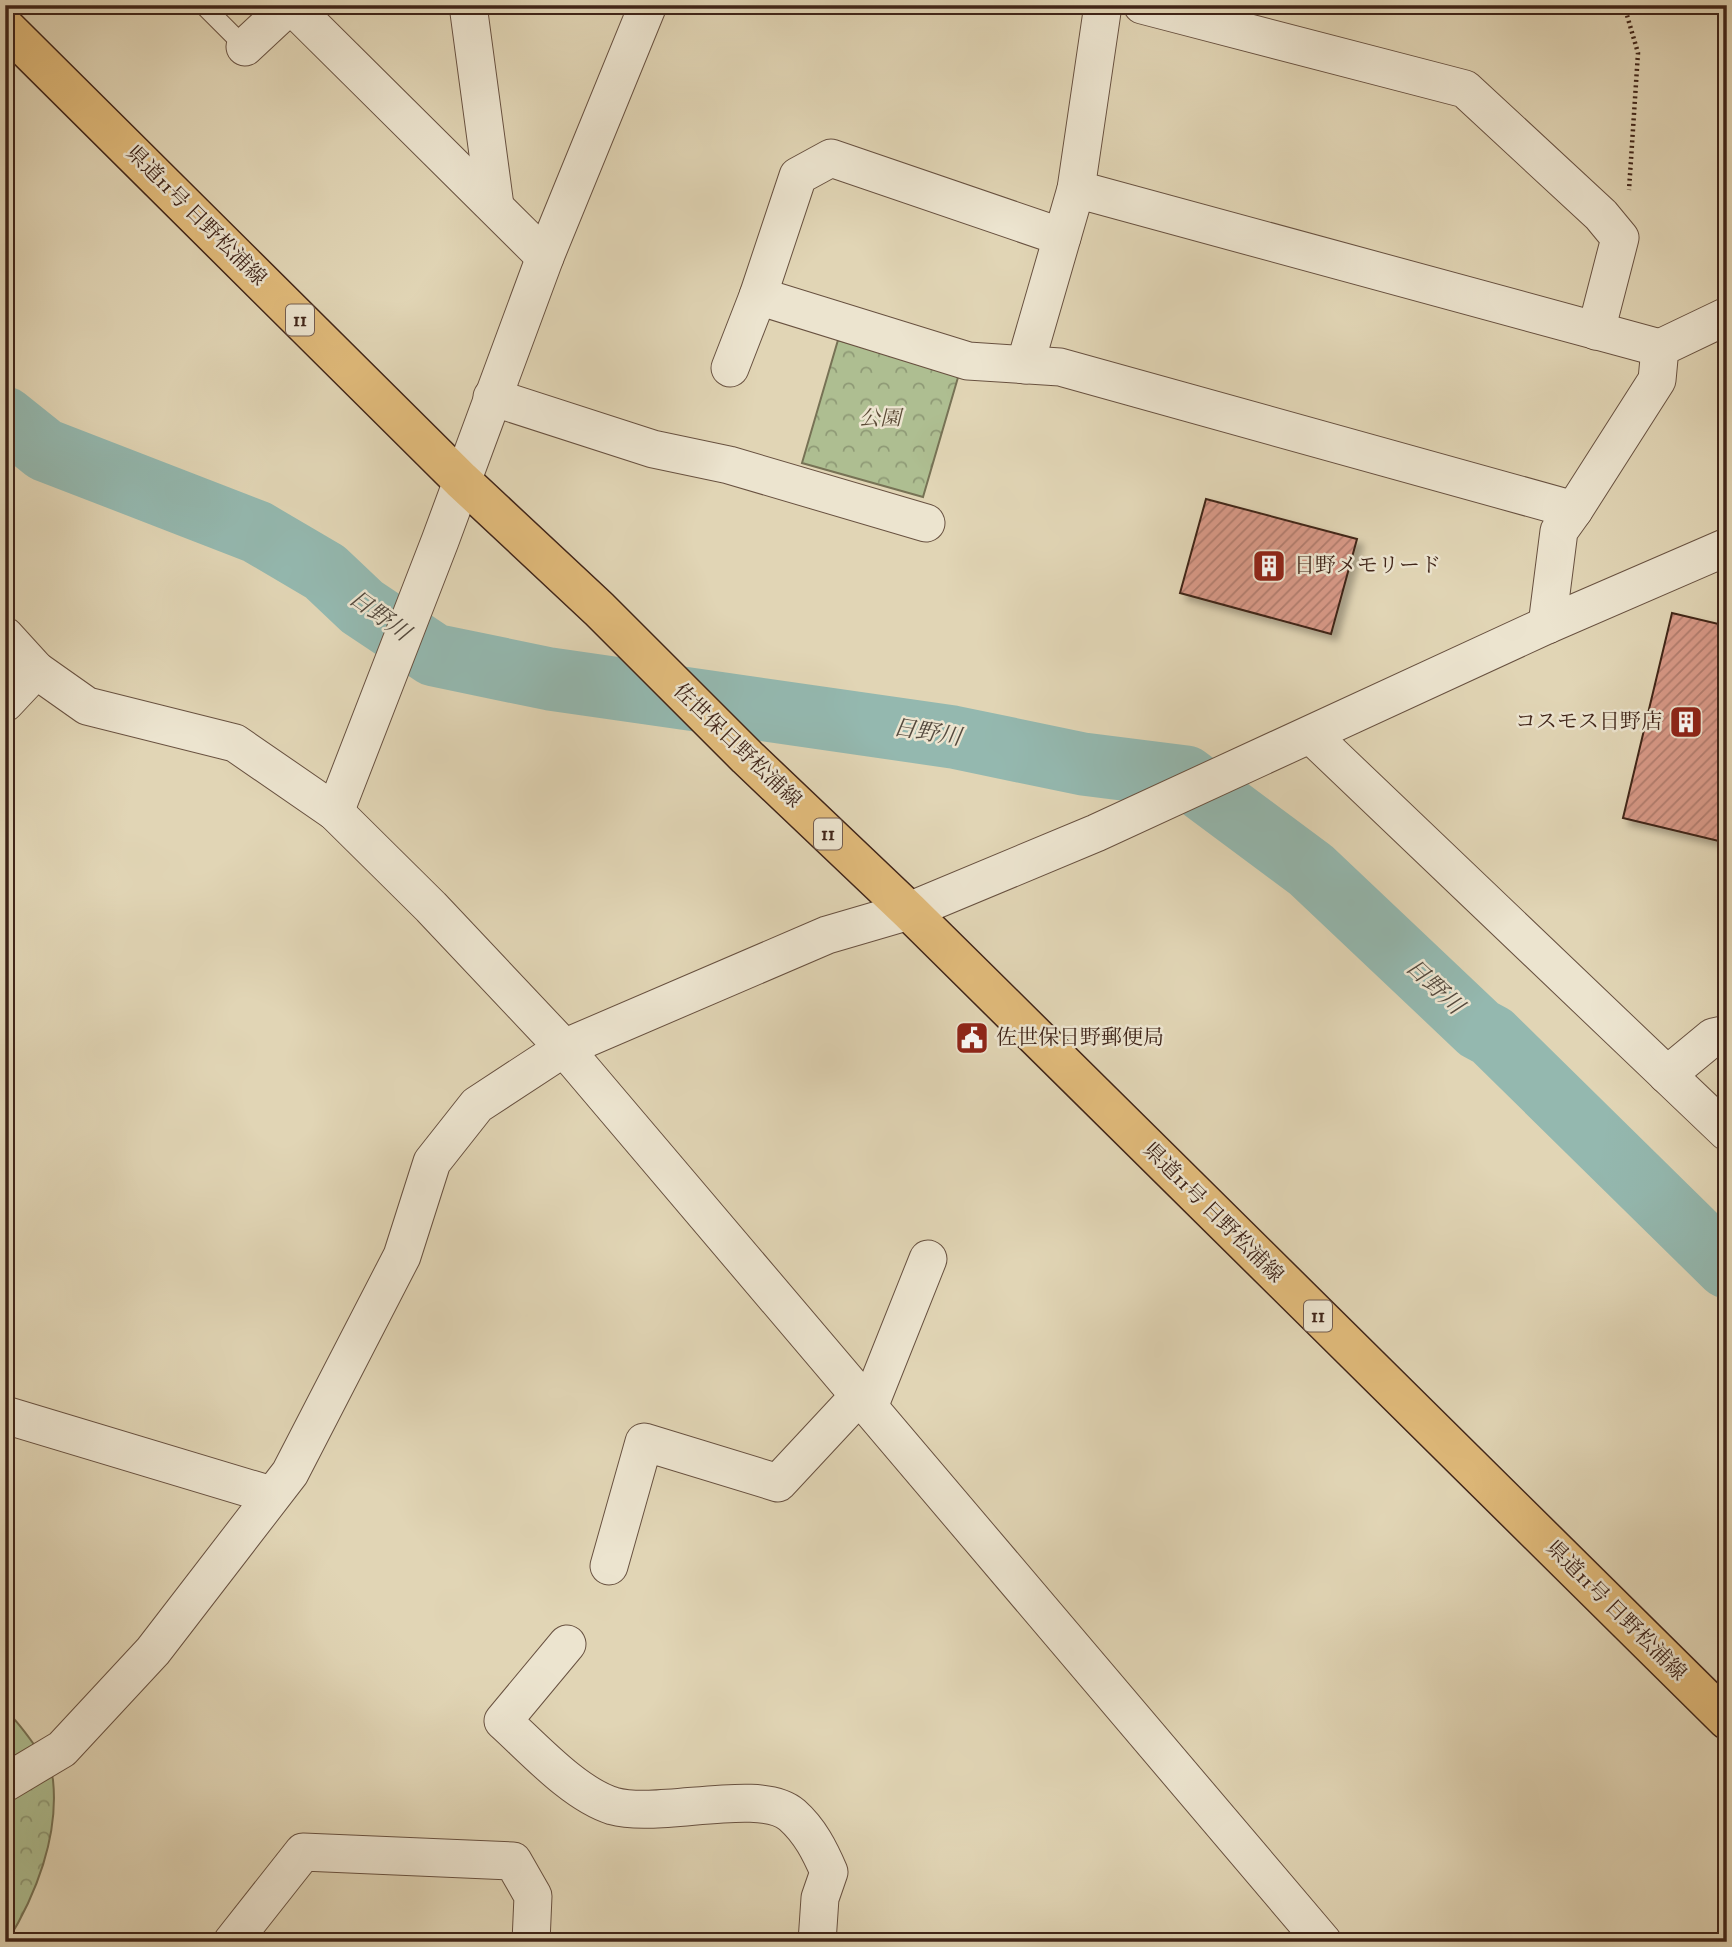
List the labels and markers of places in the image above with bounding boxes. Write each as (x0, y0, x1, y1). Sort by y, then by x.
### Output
building icon: 日野メモリード (1250, 547, 1288, 585)
place label: 日野メモリード (1294, 553, 1441, 579)
building icon: コスモス日野店 (1667, 703, 1705, 741)
place label: コスモス日野店 (1515, 709, 1662, 735)
public building icon: 佐世保日野郵便局 (953, 1019, 991, 1057)
place label: 佐世保日野郵便局 (996, 1025, 1164, 1051)

